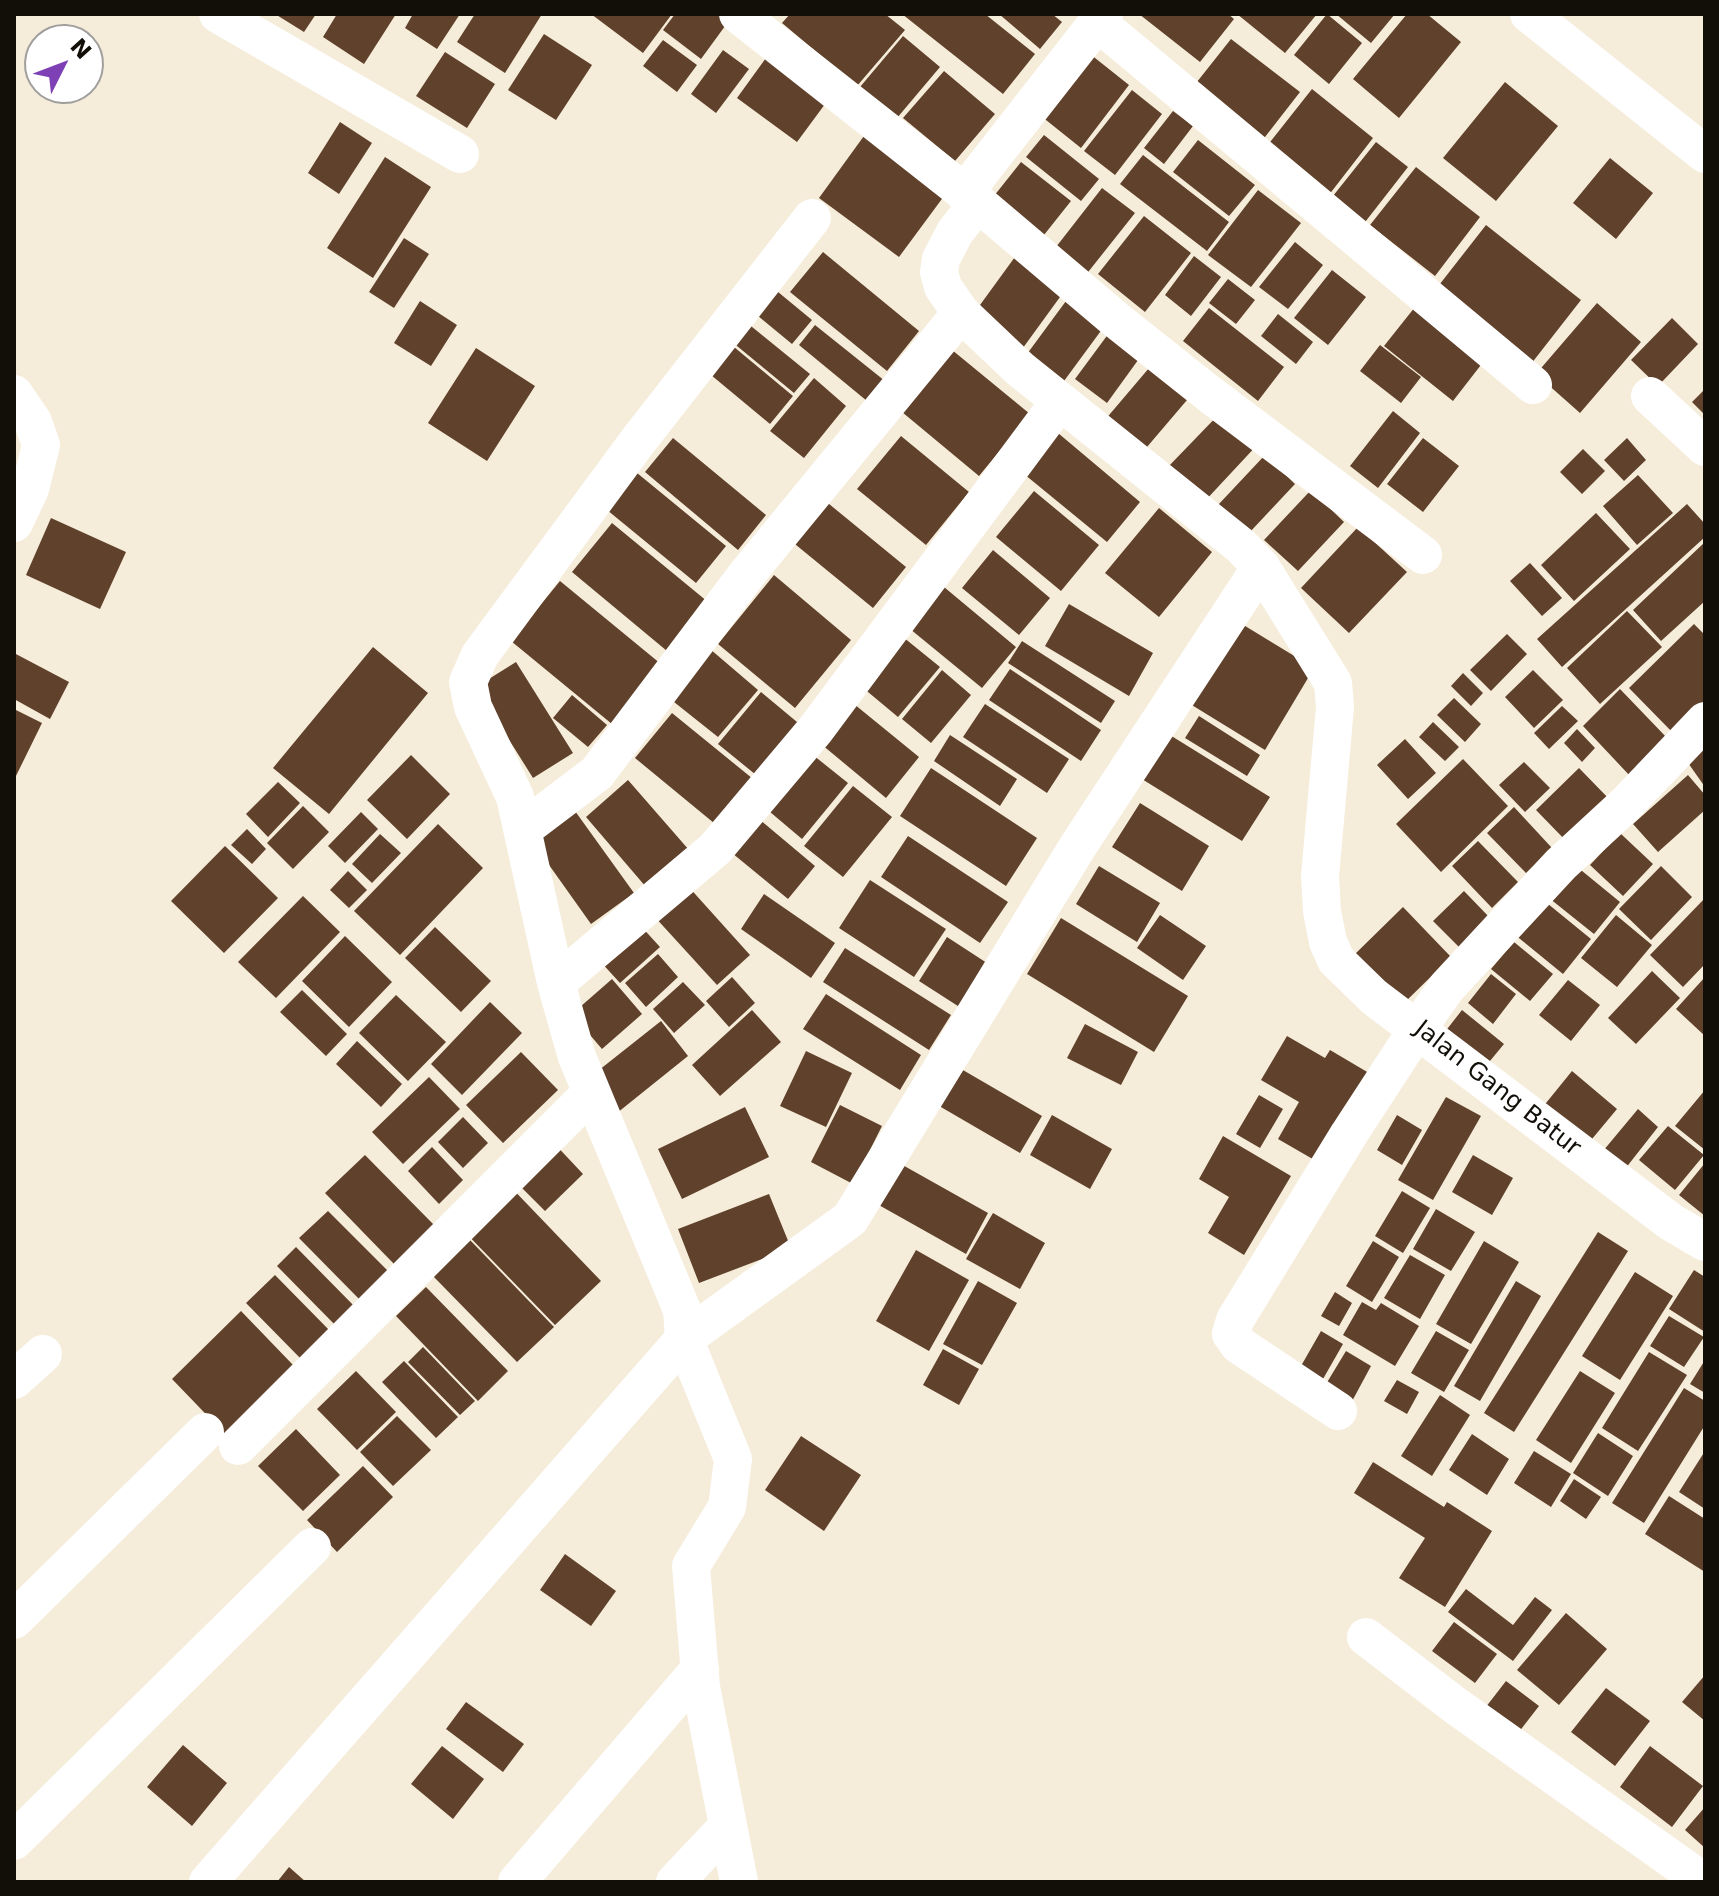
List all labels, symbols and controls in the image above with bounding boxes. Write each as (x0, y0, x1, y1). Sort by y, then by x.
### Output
north arrow (24, 24, 104, 104)
text: N (65, 34, 96, 64)
street label: Jalan Gang Batur (1408, 1015, 1586, 1163)

